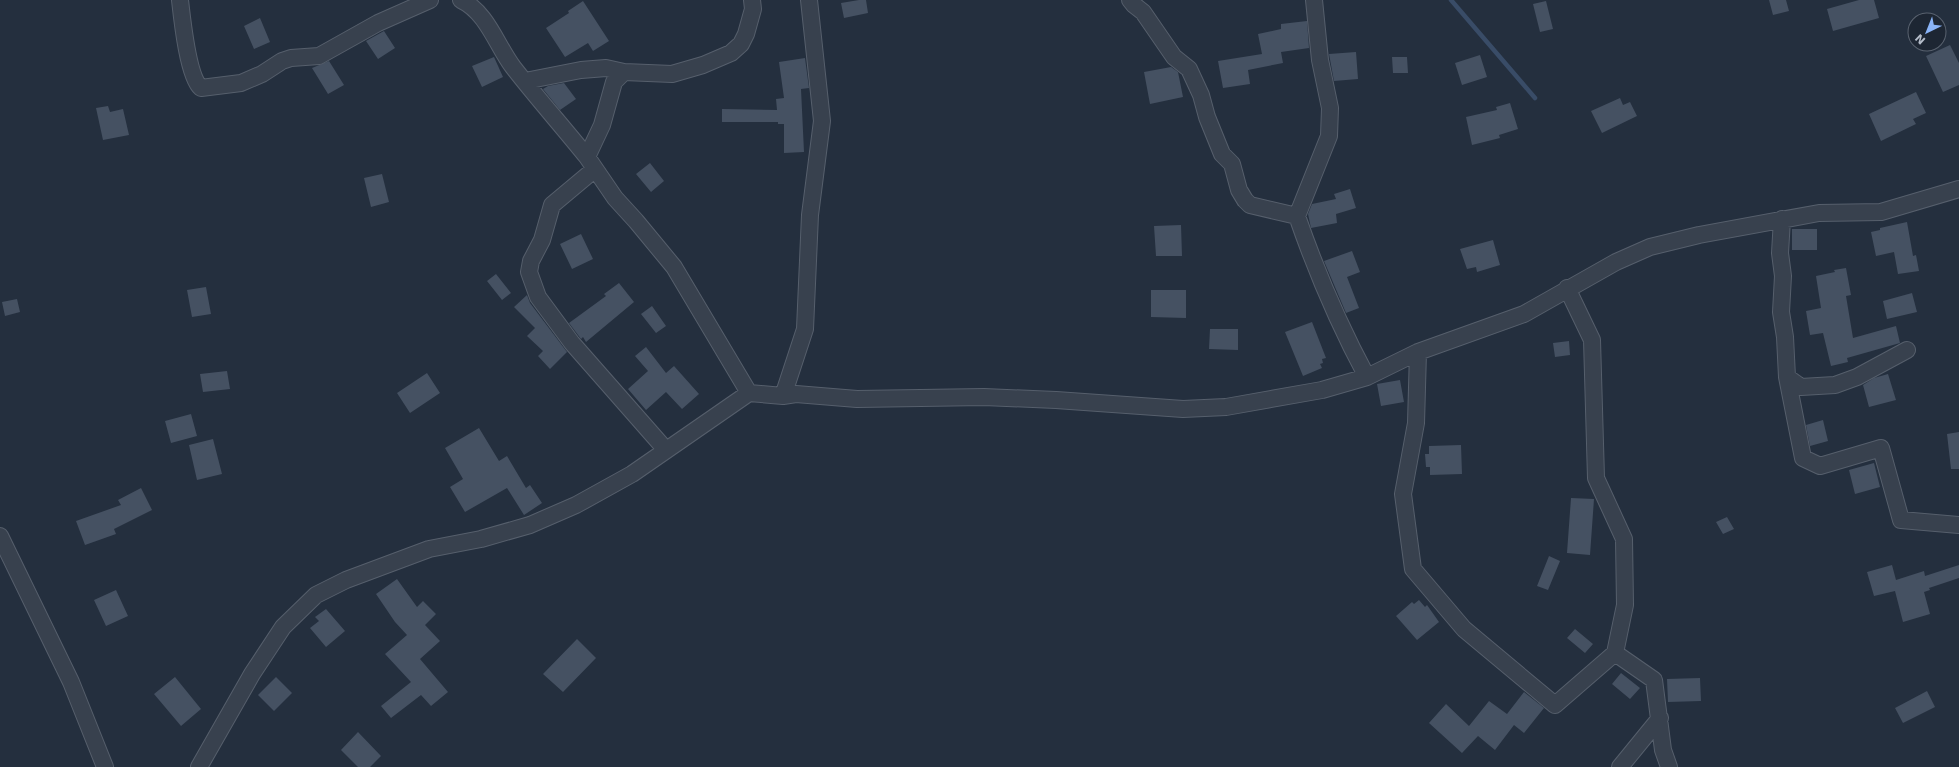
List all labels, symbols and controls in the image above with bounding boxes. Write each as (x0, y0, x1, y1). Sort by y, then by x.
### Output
north arrow (1907, 12, 1947, 52)
text: N (1913, 31, 1928, 47)

